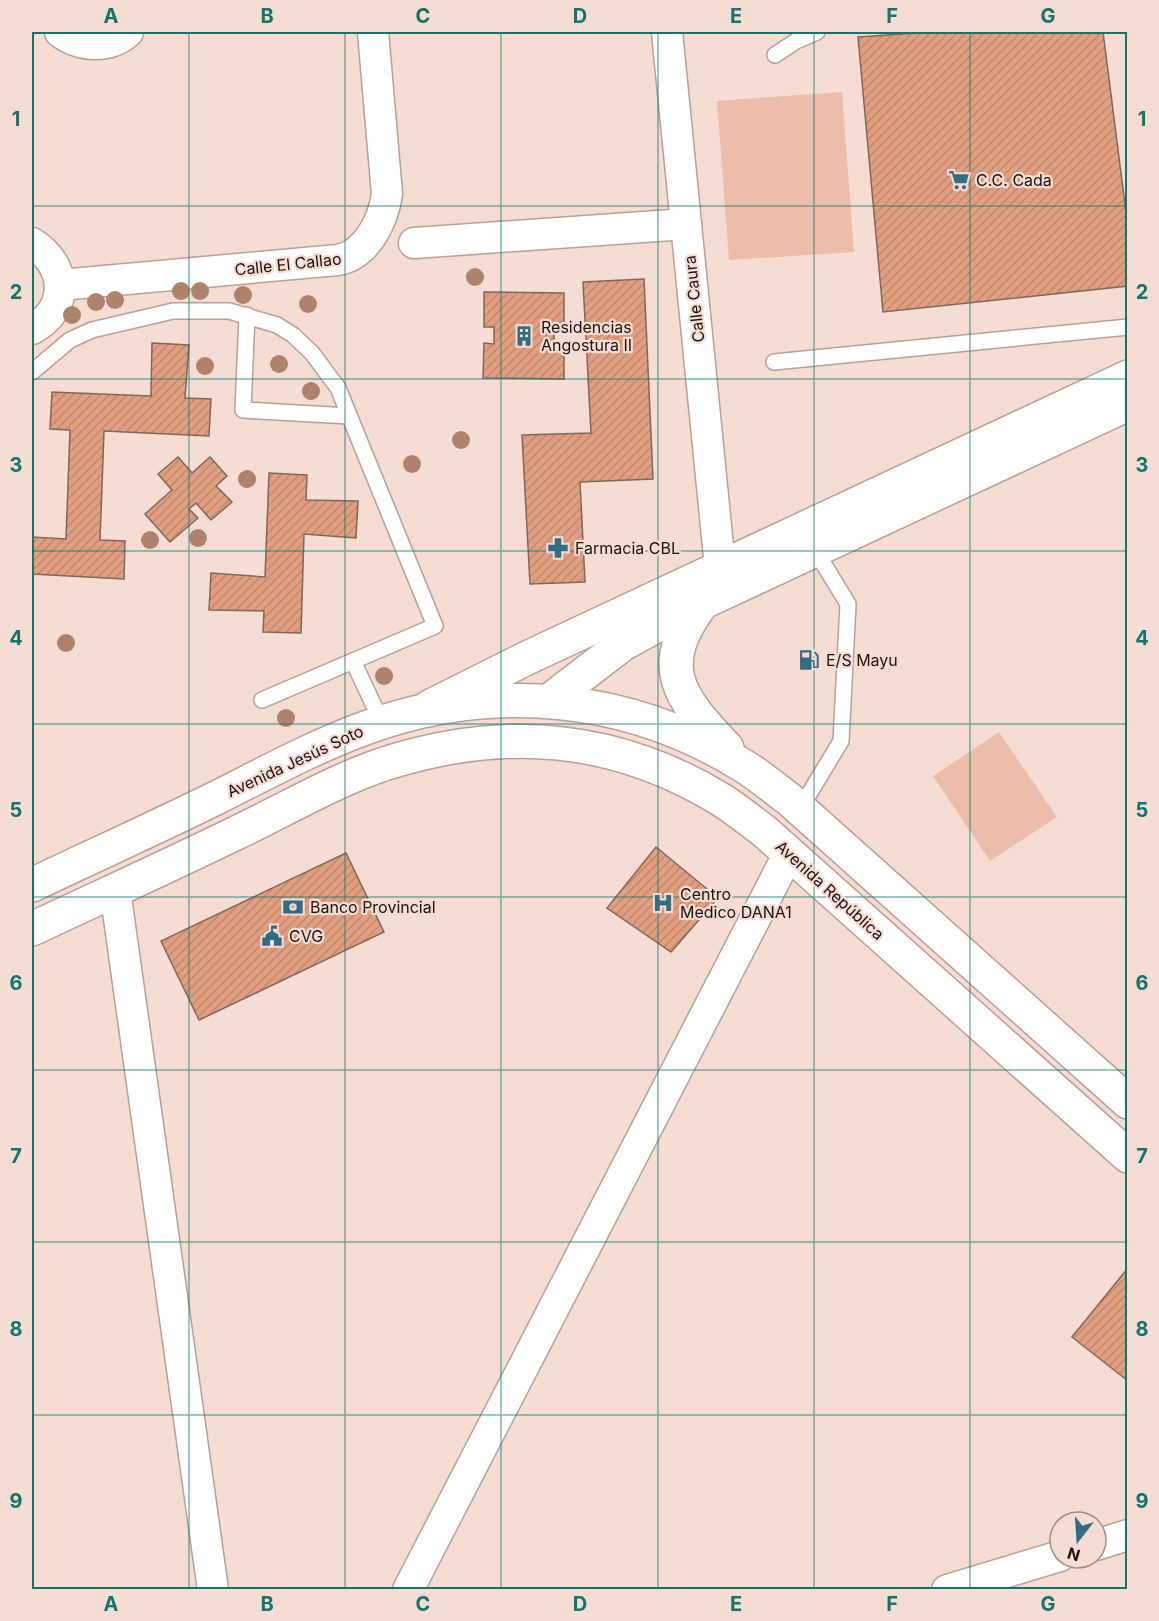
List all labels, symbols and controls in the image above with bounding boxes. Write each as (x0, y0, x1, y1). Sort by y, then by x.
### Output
text: A (104, 4, 119, 28)
text: B (260, 4, 274, 28)
text: C (416, 4, 430, 28)
text: D (573, 4, 587, 28)
text: E (730, 4, 742, 28)
text: F (886, 4, 898, 28)
text: G (1040, 4, 1056, 28)
text: 1 (12, 107, 20, 131)
text: 1 (1138, 107, 1146, 131)
supermarket icon: C.C. Cada (947, 168, 971, 192)
place label: C.C. Cada (976, 170, 1052, 190)
street label: Calle El Callao (234, 248, 342, 280)
street label: Calle Caura (679, 254, 709, 344)
text: 2 (10, 280, 22, 304)
text: 2 (1136, 280, 1148, 304)
place label: Residencias Angostura II (541, 317, 632, 355)
building icon: Residencias Angostura II (512, 324, 536, 348)
text: 3 (10, 453, 22, 477)
text: 3 (1136, 453, 1148, 477)
pharmacy icon: Farmacia CBL (546, 536, 570, 560)
place label: Farmacia CBL (575, 538, 680, 558)
text: 4 (9, 626, 23, 650)
text: 4 (1135, 626, 1149, 650)
fuel station icon: E/S Mayu (797, 648, 821, 672)
place label: E/S Mayu (826, 650, 898, 670)
street label: Avenida Jesús Soto (224, 721, 366, 801)
text: 5 (10, 798, 22, 822)
text: 5 (1136, 798, 1148, 822)
street label: Avenida República (772, 836, 888, 944)
place label: Centro Medico DANA1 (680, 884, 792, 922)
hospital icon: Centro Medico DANA1 (651, 891, 675, 915)
bank icon: Banco Provincial (281, 895, 305, 919)
place label: Banco Provincial (310, 897, 436, 917)
public building icon: CVG (260, 924, 284, 948)
place label: CVG (289, 926, 323, 946)
text: 6 (10, 971, 23, 995)
text: 6 (1136, 971, 1149, 995)
text: 7 (10, 1144, 22, 1168)
text: 7 (1136, 1144, 1148, 1168)
text: 8 (9, 1317, 23, 1341)
text: 8 (1135, 1317, 1149, 1341)
text: 9 (10, 1489, 23, 1513)
text: 9 (1136, 1489, 1149, 1513)
north arrow (1048, 1510, 1108, 1570)
text: N (1065, 1543, 1082, 1566)
text: A (104, 1592, 119, 1616)
text: B (260, 1592, 274, 1616)
text: C (416, 1592, 430, 1616)
text: D (573, 1592, 587, 1616)
text: E (730, 1592, 742, 1616)
text: F (886, 1592, 898, 1616)
text: G (1040, 1592, 1056, 1616)

